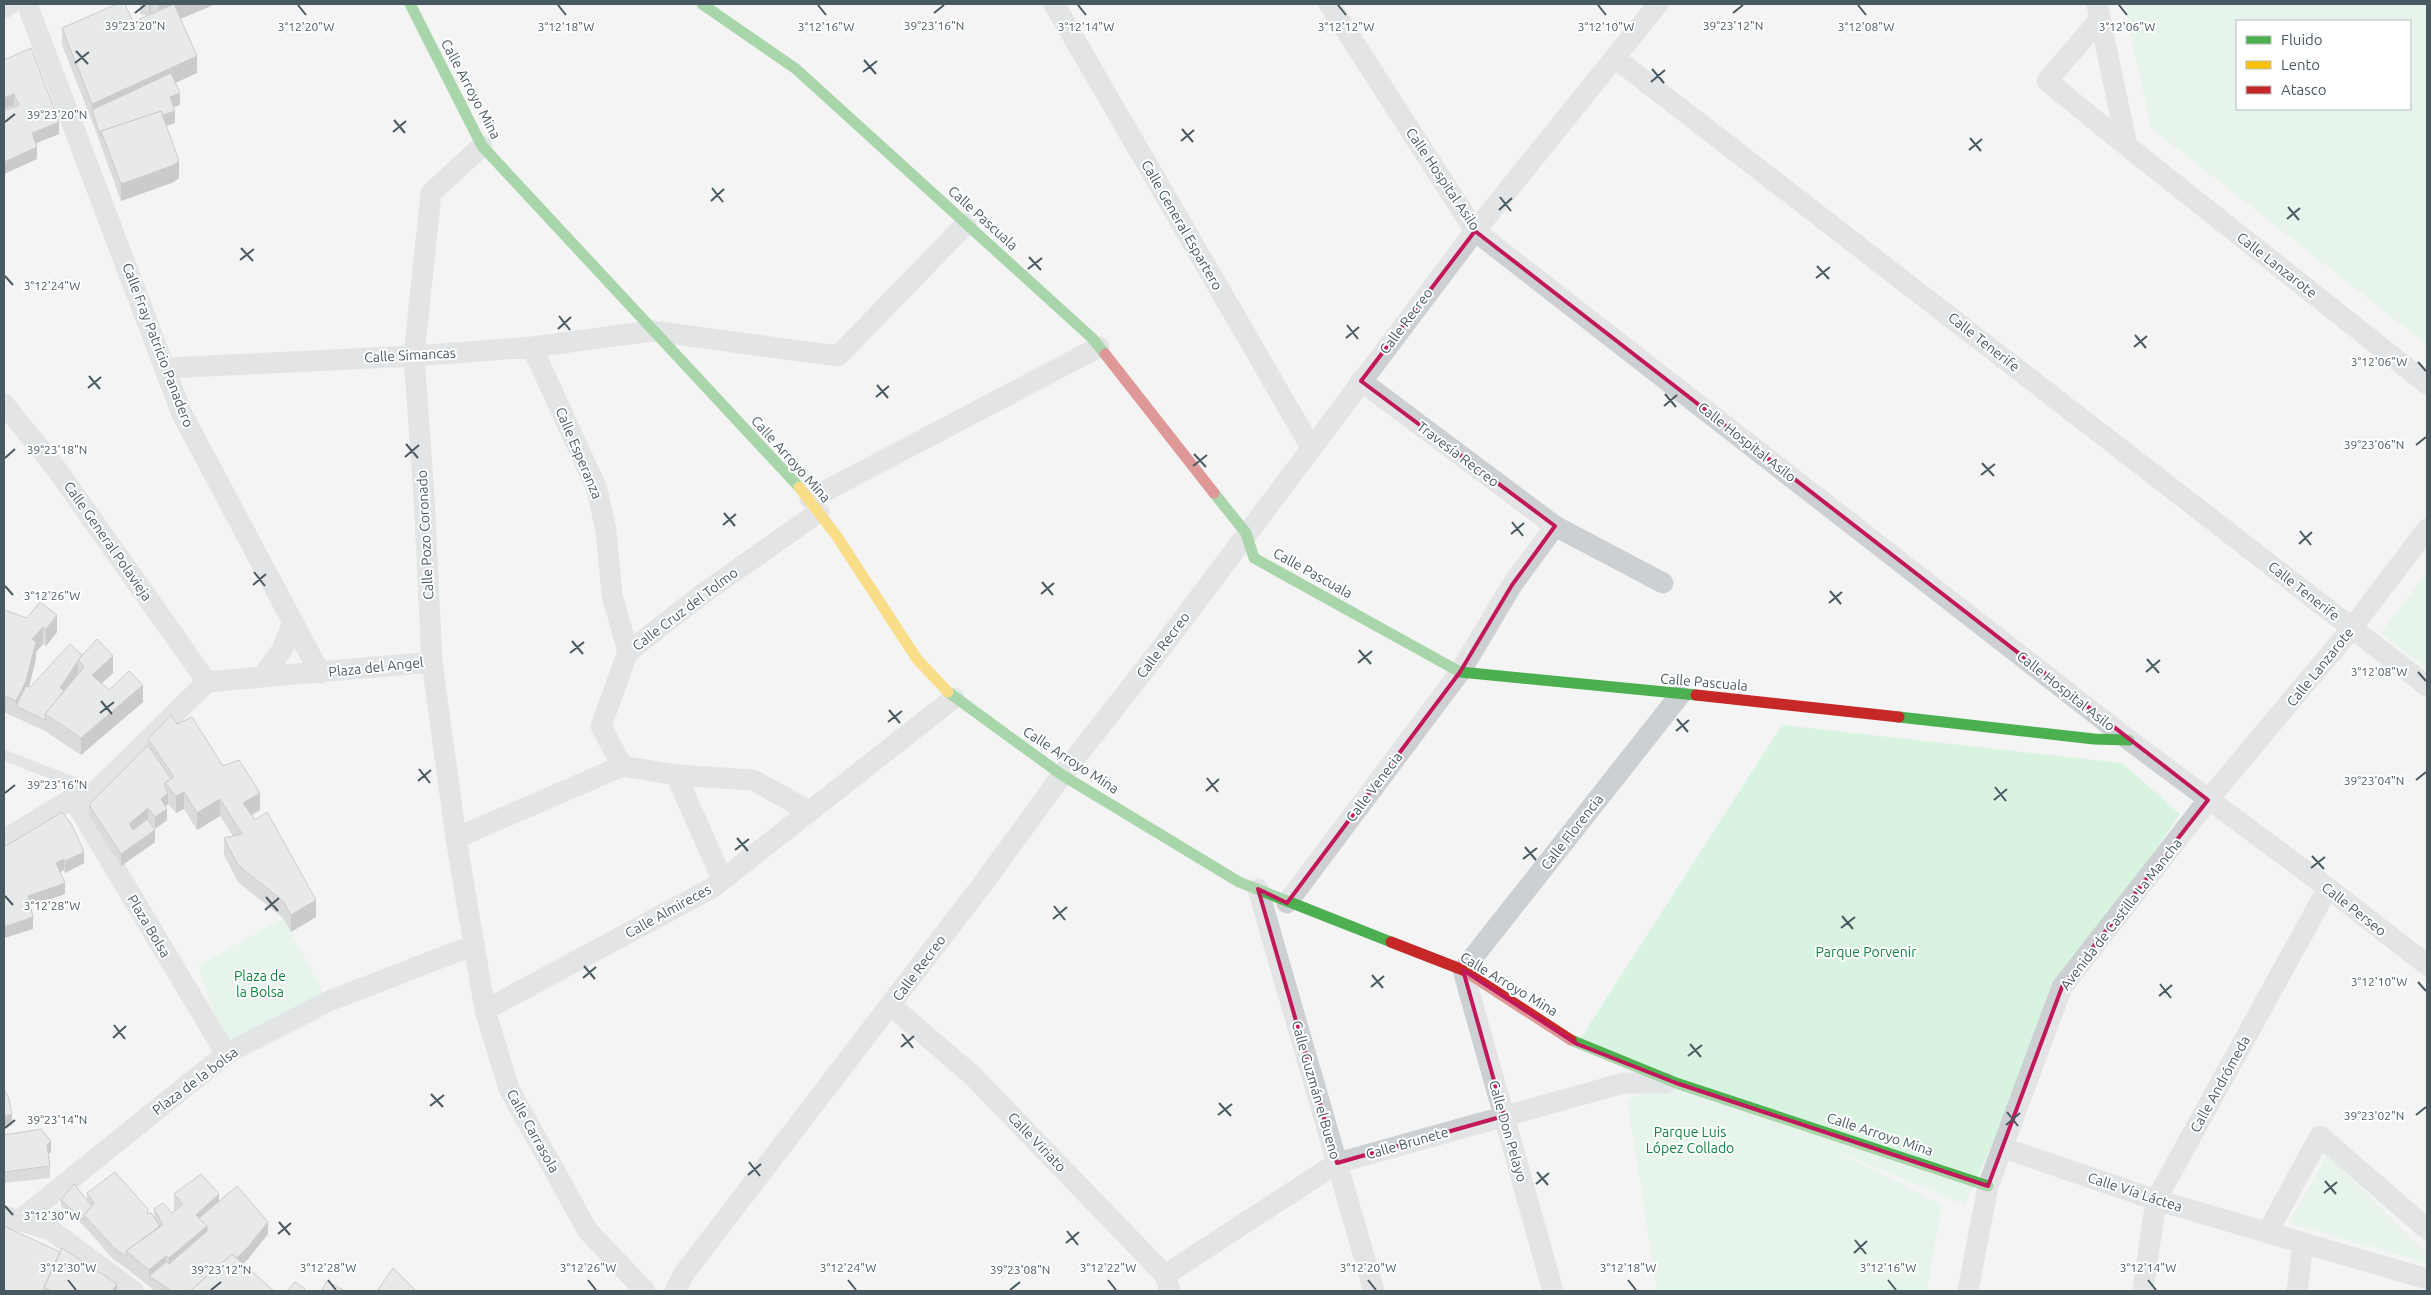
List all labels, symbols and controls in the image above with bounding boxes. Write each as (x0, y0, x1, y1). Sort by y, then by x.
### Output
text: 39°23'20"N (105, 19, 165, 32)
text: 39°23'16"N (904, 19, 964, 32)
text: 39°23'12"N (1703, 19, 1763, 32)
text: 3°12'20"W (278, 20, 334, 33)
text: 3°12'18"W (538, 20, 594, 33)
text: 3°12'16"W (798, 20, 854, 33)
text: 3°12'14"W (1058, 20, 1114, 33)
text: 3°12'12"W (1318, 20, 1374, 33)
text: 3°12'10"W (1578, 20, 1634, 33)
text: 3°12'08"W (1838, 20, 1894, 33)
text: 3°12'06"W (2099, 20, 2155, 33)
legend (2236, 20, 2411, 110)
text: Fluido (2281, 31, 2323, 48)
street label: Calle Arroyo Mina (438, 36, 504, 142)
text: Lento (2281, 56, 2320, 73)
text: Atasco (2281, 81, 2327, 98)
text: 39°23'20"N (27, 108, 87, 121)
street label: Calle Hospital Asilo (1403, 125, 1483, 233)
street label: Calle General Espartero (1138, 157, 1226, 293)
street label: Calle Pascuala (945, 183, 1021, 253)
street label: Calle Lanzarote (2234, 229, 2320, 301)
street label: Calle Fray Patricio Panadero (119, 261, 197, 429)
text: 3°12'24"W (24, 279, 80, 292)
street label: Calle Recreo (1376, 285, 1436, 357)
street label: Calle Tenerife (1945, 309, 2023, 375)
street label: Calle Simancas (364, 345, 456, 365)
text: 3°12'06"W (2351, 355, 2407, 368)
street label: Calle Hospital Asilo (1695, 399, 1799, 485)
street label: Calle Esperanza (552, 405, 606, 501)
street label: Calle Arroyo Mina (748, 412, 834, 506)
street label: Travesía Recreo (1414, 418, 1502, 490)
text: 39°23'06"N (2344, 438, 2404, 451)
text: 39°23'18"N (27, 443, 87, 456)
street label: Calle Pozo Coronado (414, 470, 436, 600)
street label: Calle General Polavieja (61, 478, 155, 604)
street label: Calle Pascuala (1271, 545, 1355, 601)
street label: Calle Tenerife (2265, 558, 2343, 624)
street label: Calle Cruz del Tolmo (629, 564, 741, 654)
text: 3°12'26"W (24, 589, 80, 602)
street label: Calle Recreo (1133, 609, 1193, 681)
street label: Calle Lanzarote (2283, 624, 2357, 710)
street label: Calle Hospital Asilo (2014, 648, 2118, 734)
street label: Plaza del Angel (328, 654, 425, 680)
text: 3°12'08"W (2351, 665, 2407, 678)
street label: Calle Pascuala (1659, 670, 1749, 694)
street label: Calle Arroyo Mina (1020, 723, 1122, 797)
street label: Calle Venecia (1343, 749, 1405, 825)
text: 39°23'04"N (2344, 774, 2404, 787)
text: 39°23'16"N (27, 778, 87, 791)
street label: Calle Florencia (1538, 791, 1606, 873)
street label: Avenida de Castilla La Mancha (2057, 835, 2185, 993)
street label: Calle Perseo (2319, 879, 2389, 939)
street label: Calle Almireces (622, 881, 714, 941)
street label: Plaza Bolsa (124, 892, 174, 960)
text: 3°12'28"W (24, 899, 80, 912)
street label: Calle Recreo (889, 932, 949, 1004)
park label: Parque Porvenir (1815, 944, 1917, 960)
street label: Calle Arroyo Mina (1457, 949, 1561, 1019)
park label: Plaza de la Bolsa (234, 968, 286, 1000)
text: 3°12'10"W (2351, 975, 2407, 988)
street label: Calle Guzmán el Bueno (1289, 1019, 1343, 1161)
street label: Calle Andrómeda (2187, 1033, 2253, 1135)
street label: Plaza de la bolsa (149, 1044, 241, 1118)
street label: Calle Don Pelayo (1486, 1078, 1530, 1184)
street label: Calle Carrasola (504, 1087, 562, 1175)
street label: Calle Viriato (1005, 1109, 1069, 1175)
street label: Calle Arroyo Mina (1825, 1109, 1935, 1159)
text: 39°23'02"N (2344, 1109, 2404, 1122)
text: 39°23'14"N (27, 1113, 87, 1126)
street label: Calle Brunete (1364, 1124, 1450, 1162)
park label: Parque Luis López Collado (1646, 1124, 1734, 1156)
street label: Calle Vía Láctea (2086, 1169, 2184, 1215)
text: 3°12'30"W (24, 1209, 80, 1222)
text: 3°12'30"W (40, 1261, 96, 1274)
text: 3°12'28"W (300, 1261, 356, 1274)
text: 3°12'26"W (560, 1261, 616, 1274)
text: 3°12'24"W (820, 1261, 876, 1274)
text: 3°12'22"W (1080, 1261, 1136, 1274)
text: 3°12'20"W (1340, 1261, 1396, 1274)
text: 3°12'18"W (1600, 1261, 1656, 1274)
text: 3°12'16"W (1860, 1261, 1916, 1274)
text: 3°12'14"W (2120, 1261, 2176, 1274)
text: 39°23'12"N (191, 1263, 251, 1276)
text: 39°23'08"N (990, 1263, 1050, 1276)

